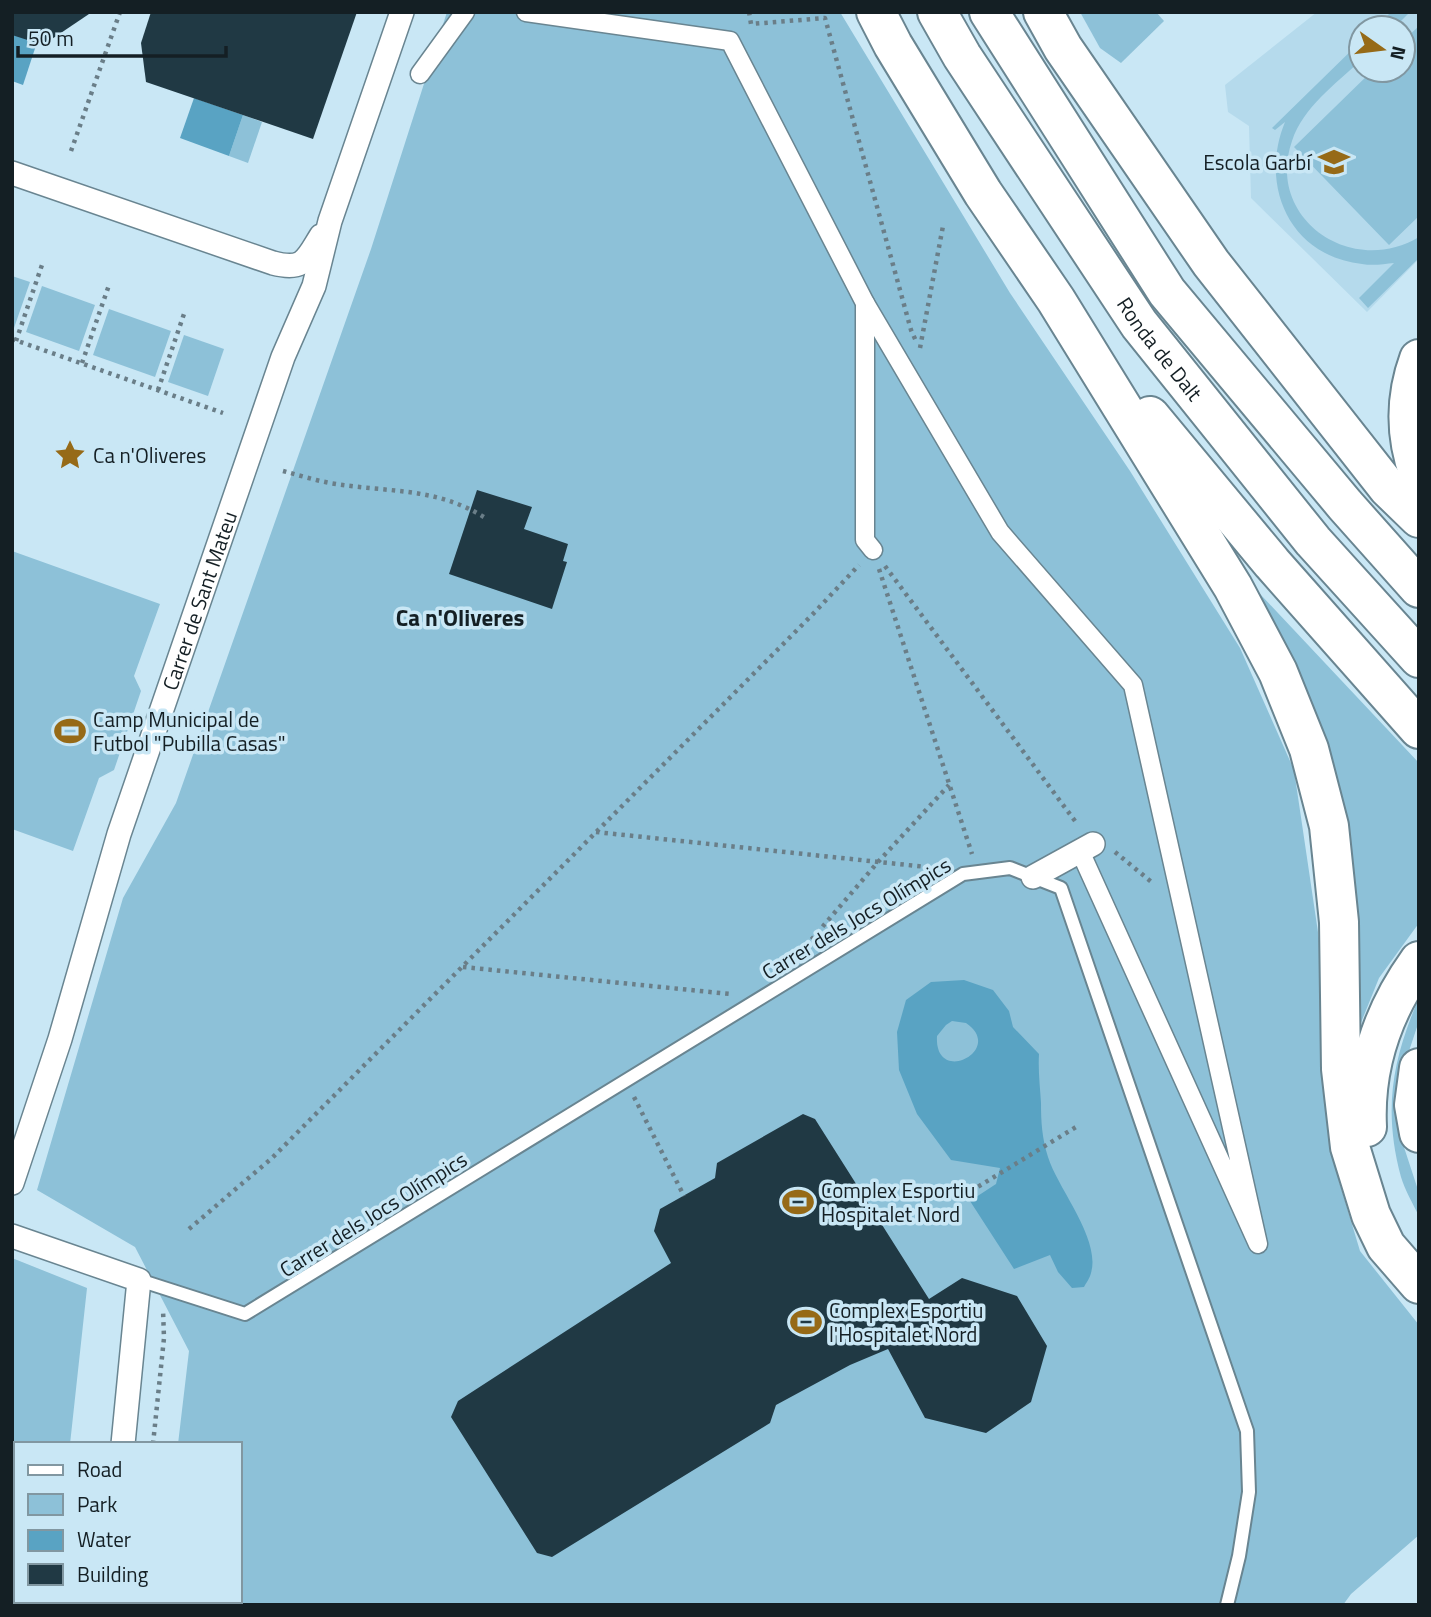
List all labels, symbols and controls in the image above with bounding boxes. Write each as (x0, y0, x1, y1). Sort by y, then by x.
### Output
scale bar (18, 14, 226, 58)
north arrow (1347, 14, 1417, 84)
text: 50 m (28, 22, 74, 54)
text: N (1383, 43, 1415, 63)
school or university icon: Escola Garbí (1317, 145, 1351, 179)
place label: Escola Garbí (1203, 146, 1312, 178)
street label: Ronda de Dalt (1109, 290, 1211, 408)
place icon: Ca n'Oliveres (53, 438, 87, 472)
place label: Ca n'Oliveres (93, 439, 206, 471)
street label: Carrer de Sant Mateu (154, 507, 245, 694)
district label: Ca n'Oliveres (396, 600, 524, 635)
place label: Camp Municipal de Futbol "Pubilla Casas" (93, 703, 286, 759)
sports icon: Camp Municipal de Futbol "Pubilla Casas" (53, 714, 87, 748)
street label: Carrer dels Jocs Olímpics (755, 849, 957, 987)
street label: Carrer dels Jocs Olímpics (273, 1143, 473, 1285)
place label: Complex Esportiu Hospitalet Nord (821, 1174, 975, 1230)
sports icon: Complex Esportiu Hospitalet Nord (781, 1185, 815, 1219)
place label: Complex Esportiu l'Hospitalet Nord (829, 1294, 983, 1350)
sports icon: Complex Esportiu l'Hospitalet Nord (789, 1305, 823, 1339)
legend (14, 1442, 242, 1603)
text: Road (77, 1453, 122, 1485)
text: Park (77, 1488, 117, 1520)
text: Water (77, 1523, 131, 1555)
text: Building (77, 1558, 149, 1590)

